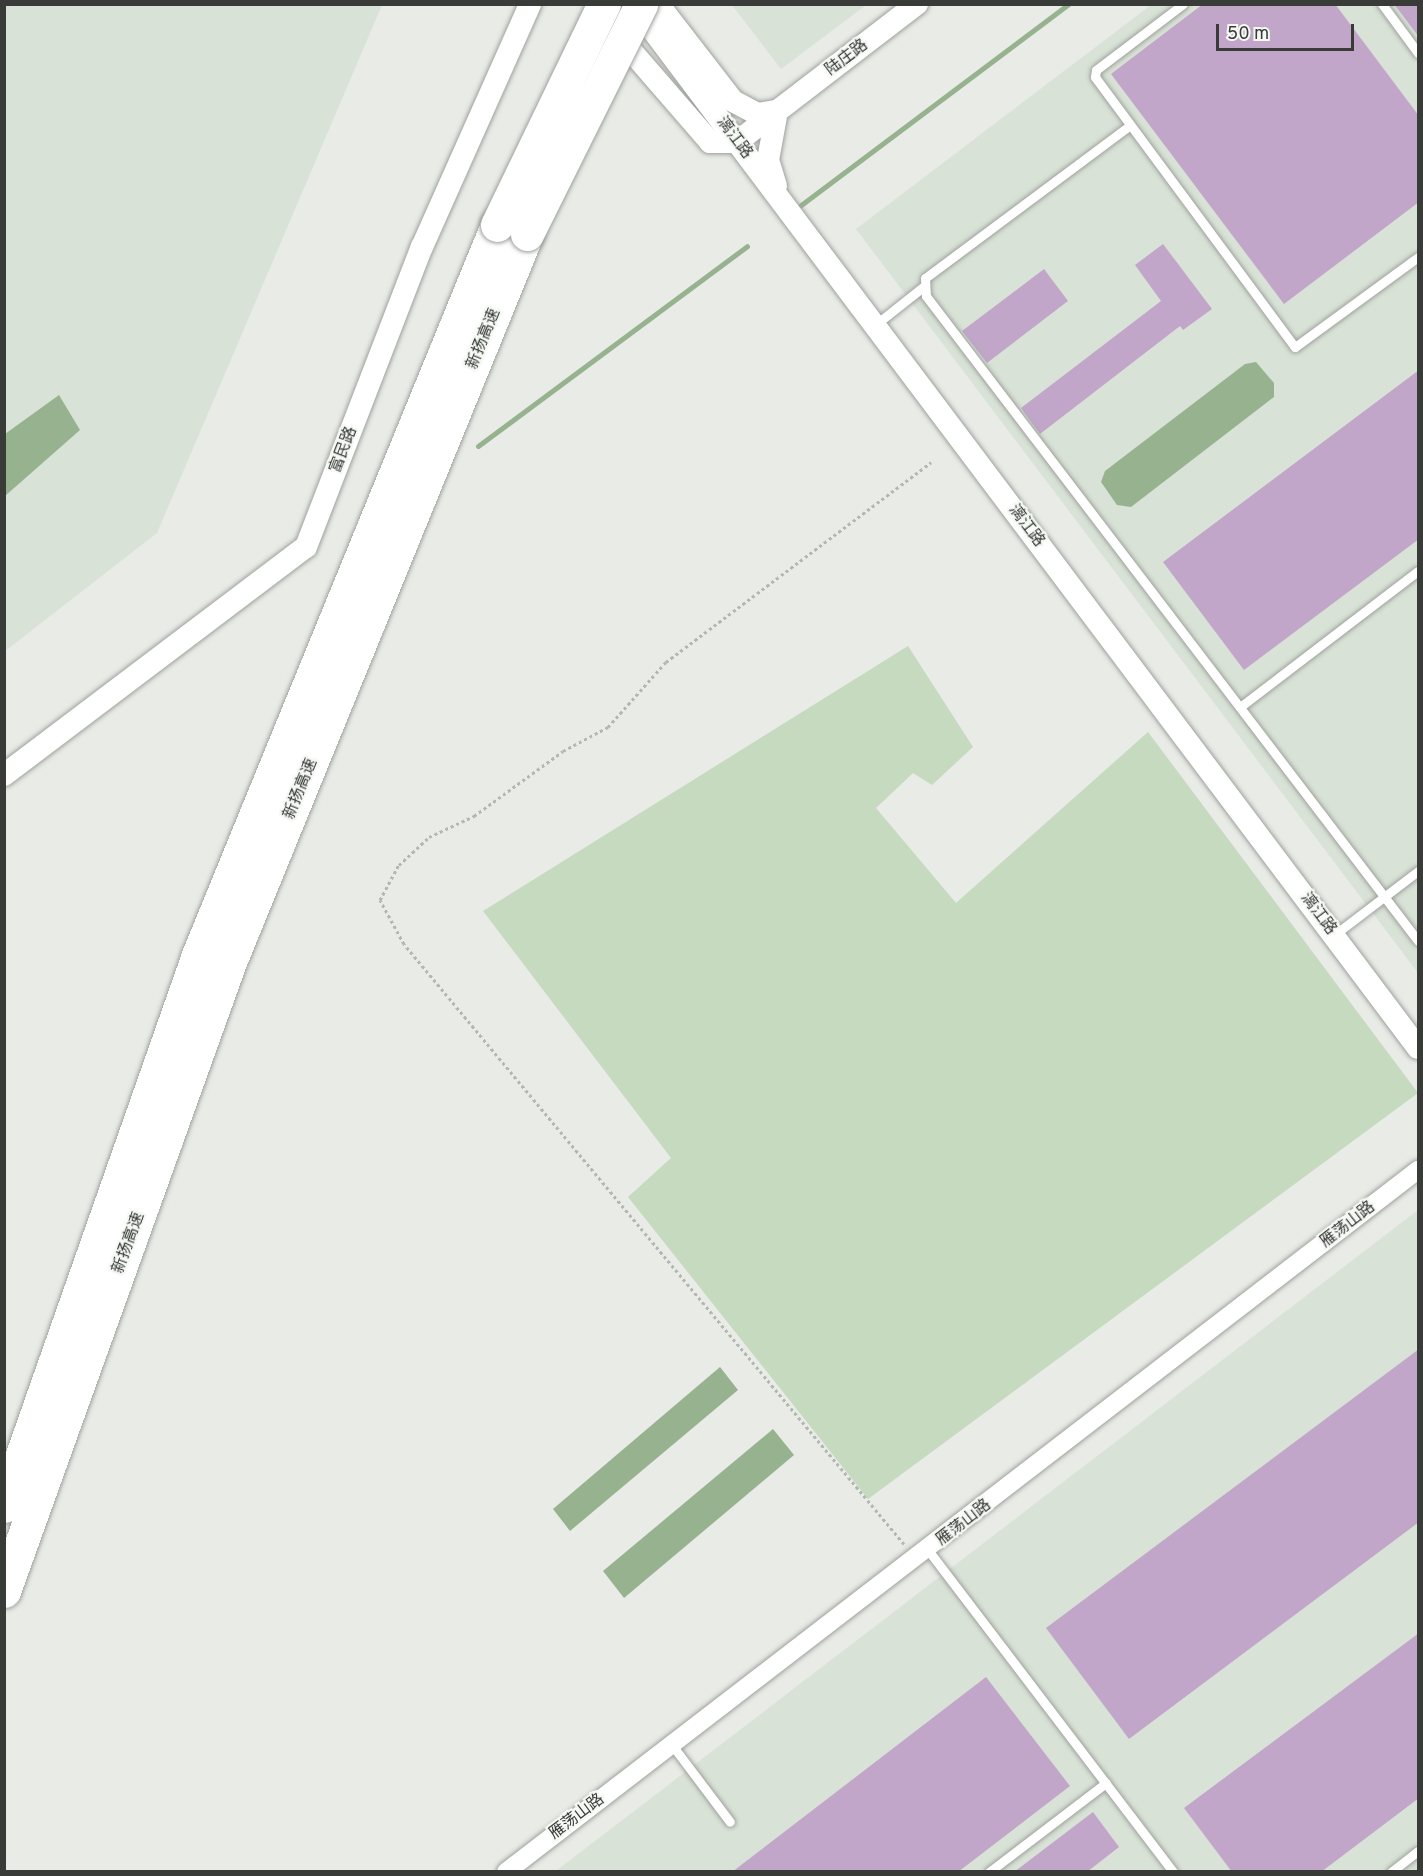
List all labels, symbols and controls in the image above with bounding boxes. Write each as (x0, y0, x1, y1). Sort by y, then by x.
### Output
scale bar (1219, 12, 1357, 50)
text: 50 m (1227, 23, 1269, 46)
street label: 陆庄路 (822, 36, 872, 80)
street label: 漓江路 (712, 113, 756, 163)
street label: 新扬高速 (463, 306, 505, 372)
street label: 富民路 (326, 424, 362, 476)
street label: 漓江路 (1004, 501, 1048, 551)
street label: 新扬高速 (280, 756, 322, 822)
street label: 漓江路 (1296, 889, 1340, 939)
street label: 雁荡山路 (1317, 1198, 1379, 1252)
street label: 新扬高速 (109, 1210, 149, 1276)
street label: 雁荡山路 (933, 1496, 995, 1550)
street label: 雁荡山路 (546, 1790, 608, 1844)

